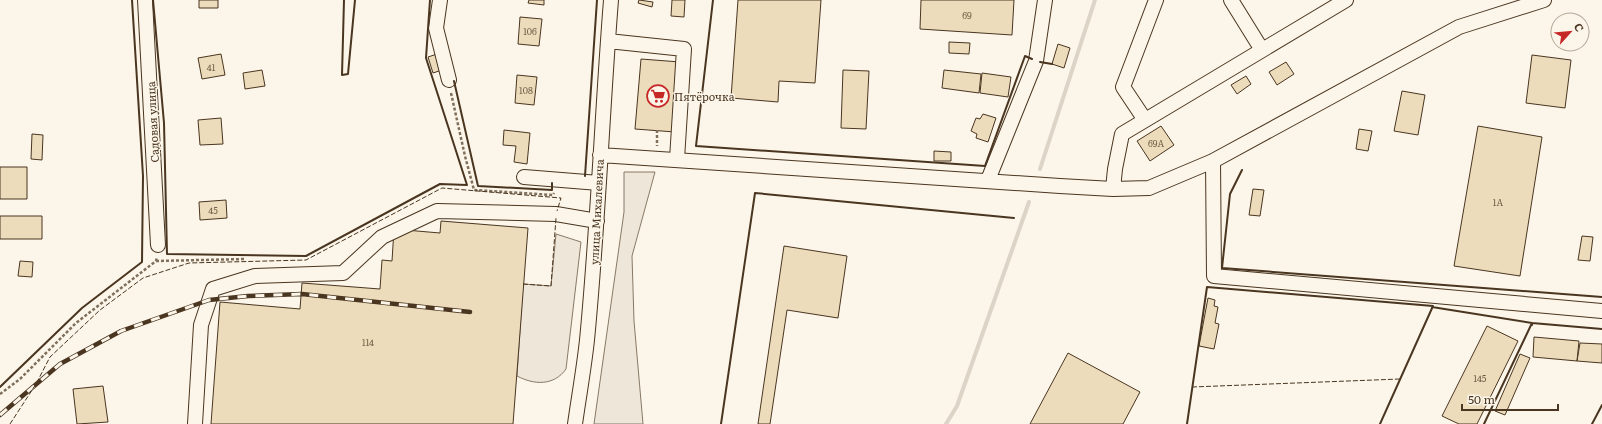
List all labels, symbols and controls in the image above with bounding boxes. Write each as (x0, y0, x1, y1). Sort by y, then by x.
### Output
house number: 69 (962, 8, 972, 22)
north arrow (1550, 12, 1590, 52)
text: С (1571, 20, 1589, 34)
house number: 106 (523, 24, 537, 38)
house number: 41 (207, 60, 216, 74)
street label: Садовая улица (142, 81, 162, 163)
house number: 108 (519, 83, 533, 97)
supermarket icon: Пятёрочка (645, 83, 671, 109)
place label: Пятёрочка (674, 88, 735, 104)
house number: 69А (1148, 136, 1164, 150)
street label: улица Михалевича (585, 159, 607, 265)
house number: 1А (1493, 195, 1504, 209)
house number: 45 (208, 203, 218, 217)
house number: 114 (362, 335, 374, 349)
house number: 145 (1474, 371, 1487, 385)
scale bar (1462, 386, 1558, 412)
text: 50 m (1468, 390, 1495, 408)

